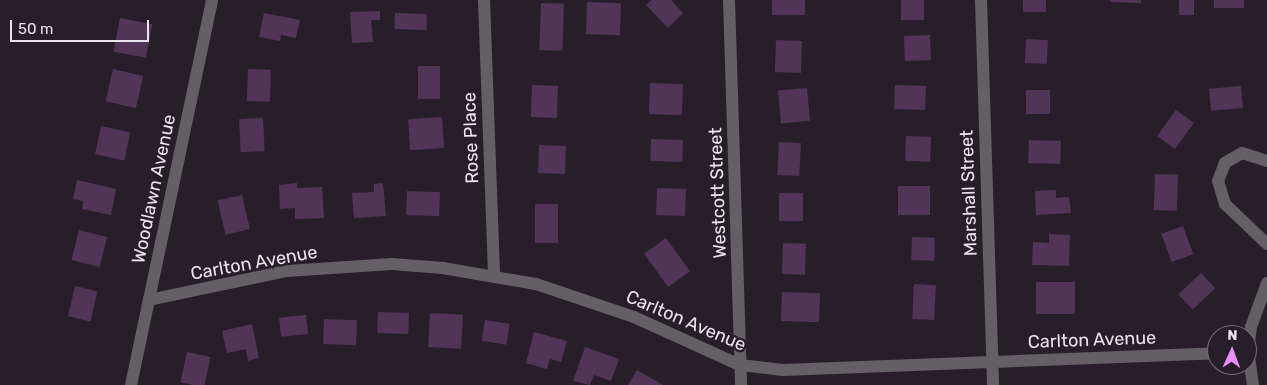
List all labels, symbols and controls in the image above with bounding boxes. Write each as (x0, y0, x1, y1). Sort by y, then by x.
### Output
scale bar (12, 10, 151, 42)
text: 50 m (18, 20, 53, 38)
street label: Rose Place (459, 92, 483, 184)
street label: Woodlawn Avenue (128, 112, 180, 266)
street label: Westcott Street (705, 127, 731, 259)
street label: Marshall Street (956, 129, 982, 257)
street label: Carlton Avenue (189, 241, 319, 285)
street label: Carlton Avenue (622, 286, 750, 356)
north arrow (1207, 325, 1257, 375)
street label: Carlton Avenue (1027, 327, 1157, 353)
text: N (1227, 327, 1238, 344)

